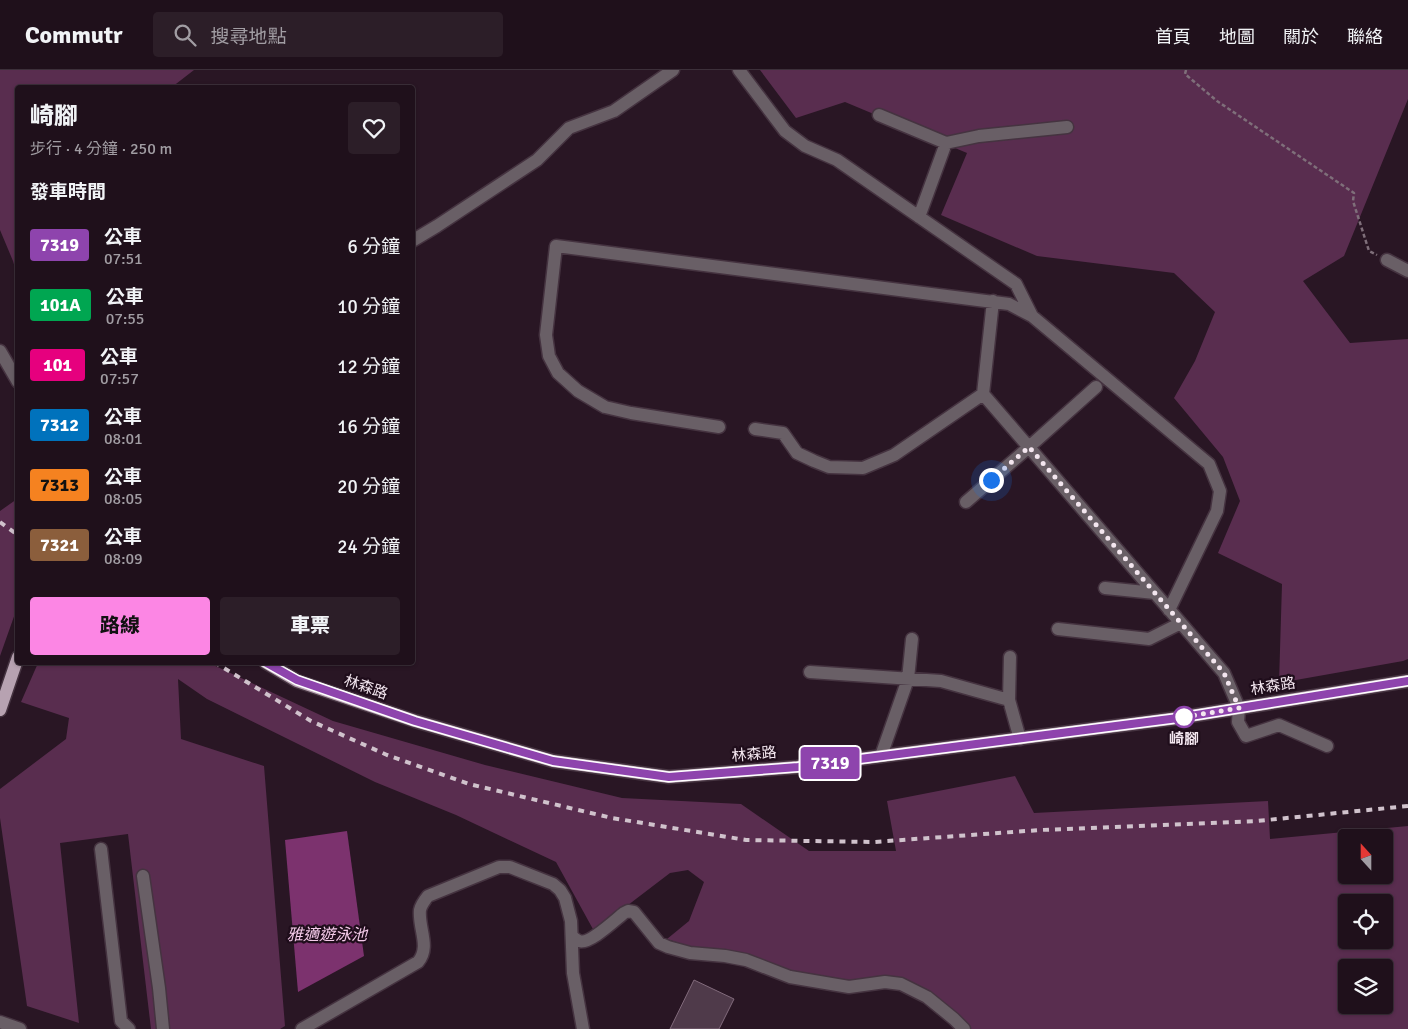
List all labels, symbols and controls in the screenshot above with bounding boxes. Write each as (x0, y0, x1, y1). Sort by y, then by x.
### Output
search box (153, 12, 503, 57)
text: Commutr (25, 20, 123, 50)
icon: search (171, 21, 199, 49)
text: 搜尋地點 (211, 25, 287, 49)
text: 首頁 (1155, 26, 1191, 48)
text: 地圖 (1219, 26, 1255, 48)
text: 關於 (1283, 26, 1319, 48)
text: 聯絡 (1347, 26, 1383, 48)
text: 崎腳 (30, 101, 78, 131)
button: heart (348, 102, 400, 154)
text: 步行 · 4 分鐘 · 250 m (30, 139, 172, 159)
text: 發車時間 (30, 180, 106, 204)
text: 公車 (104, 225, 142, 249)
text: 7319 (40, 234, 79, 256)
text: 6 分鐘 (348, 235, 400, 259)
text: 07:51 (104, 249, 143, 269)
text: 公車 (106, 285, 144, 309)
text: 101A (40, 294, 81, 316)
text: 10 分鐘 (337, 295, 400, 319)
text: 07:55 (106, 309, 145, 329)
text: 公車 (100, 345, 138, 369)
text: 101 (43, 354, 72, 376)
text: 12 分鐘 (337, 355, 400, 379)
text: 07:57 (100, 369, 139, 389)
text: 公車 (104, 405, 142, 429)
text: 7312 (40, 414, 79, 436)
text: 16 分鐘 (337, 415, 400, 439)
text: 08:01 (104, 429, 143, 449)
text: 公車 (104, 465, 142, 489)
your location (979, 468, 1004, 493)
text: 7313 (40, 474, 79, 496)
text: 20 分鐘 (337, 475, 400, 499)
text: 08:05 (104, 489, 143, 509)
text: 公車 (104, 525, 142, 549)
text: 7321 (40, 534, 79, 556)
text: 24 分鐘 (337, 535, 400, 559)
text: 08:09 (104, 549, 143, 569)
button: 路線 (30, 597, 210, 655)
button: 車票 (220, 597, 400, 655)
street label: 林森路 (342, 671, 390, 703)
street label: 林森路 (1249, 674, 1297, 698)
marker: 崎腳 (1173, 706, 1195, 728)
place label: 崎腳 (1169, 730, 1199, 748)
street label: 林森路 (731, 743, 777, 765)
line badge: 7319 (795, 747, 865, 779)
text: 7319 (811, 752, 849, 774)
north arrow (1338, 829, 1392, 884)
map controls (1338, 829, 1393, 1014)
button: locate (1338, 894, 1393, 949)
water label: 雅適遊泳池 (287, 925, 369, 945)
button: layers (1338, 959, 1393, 1014)

